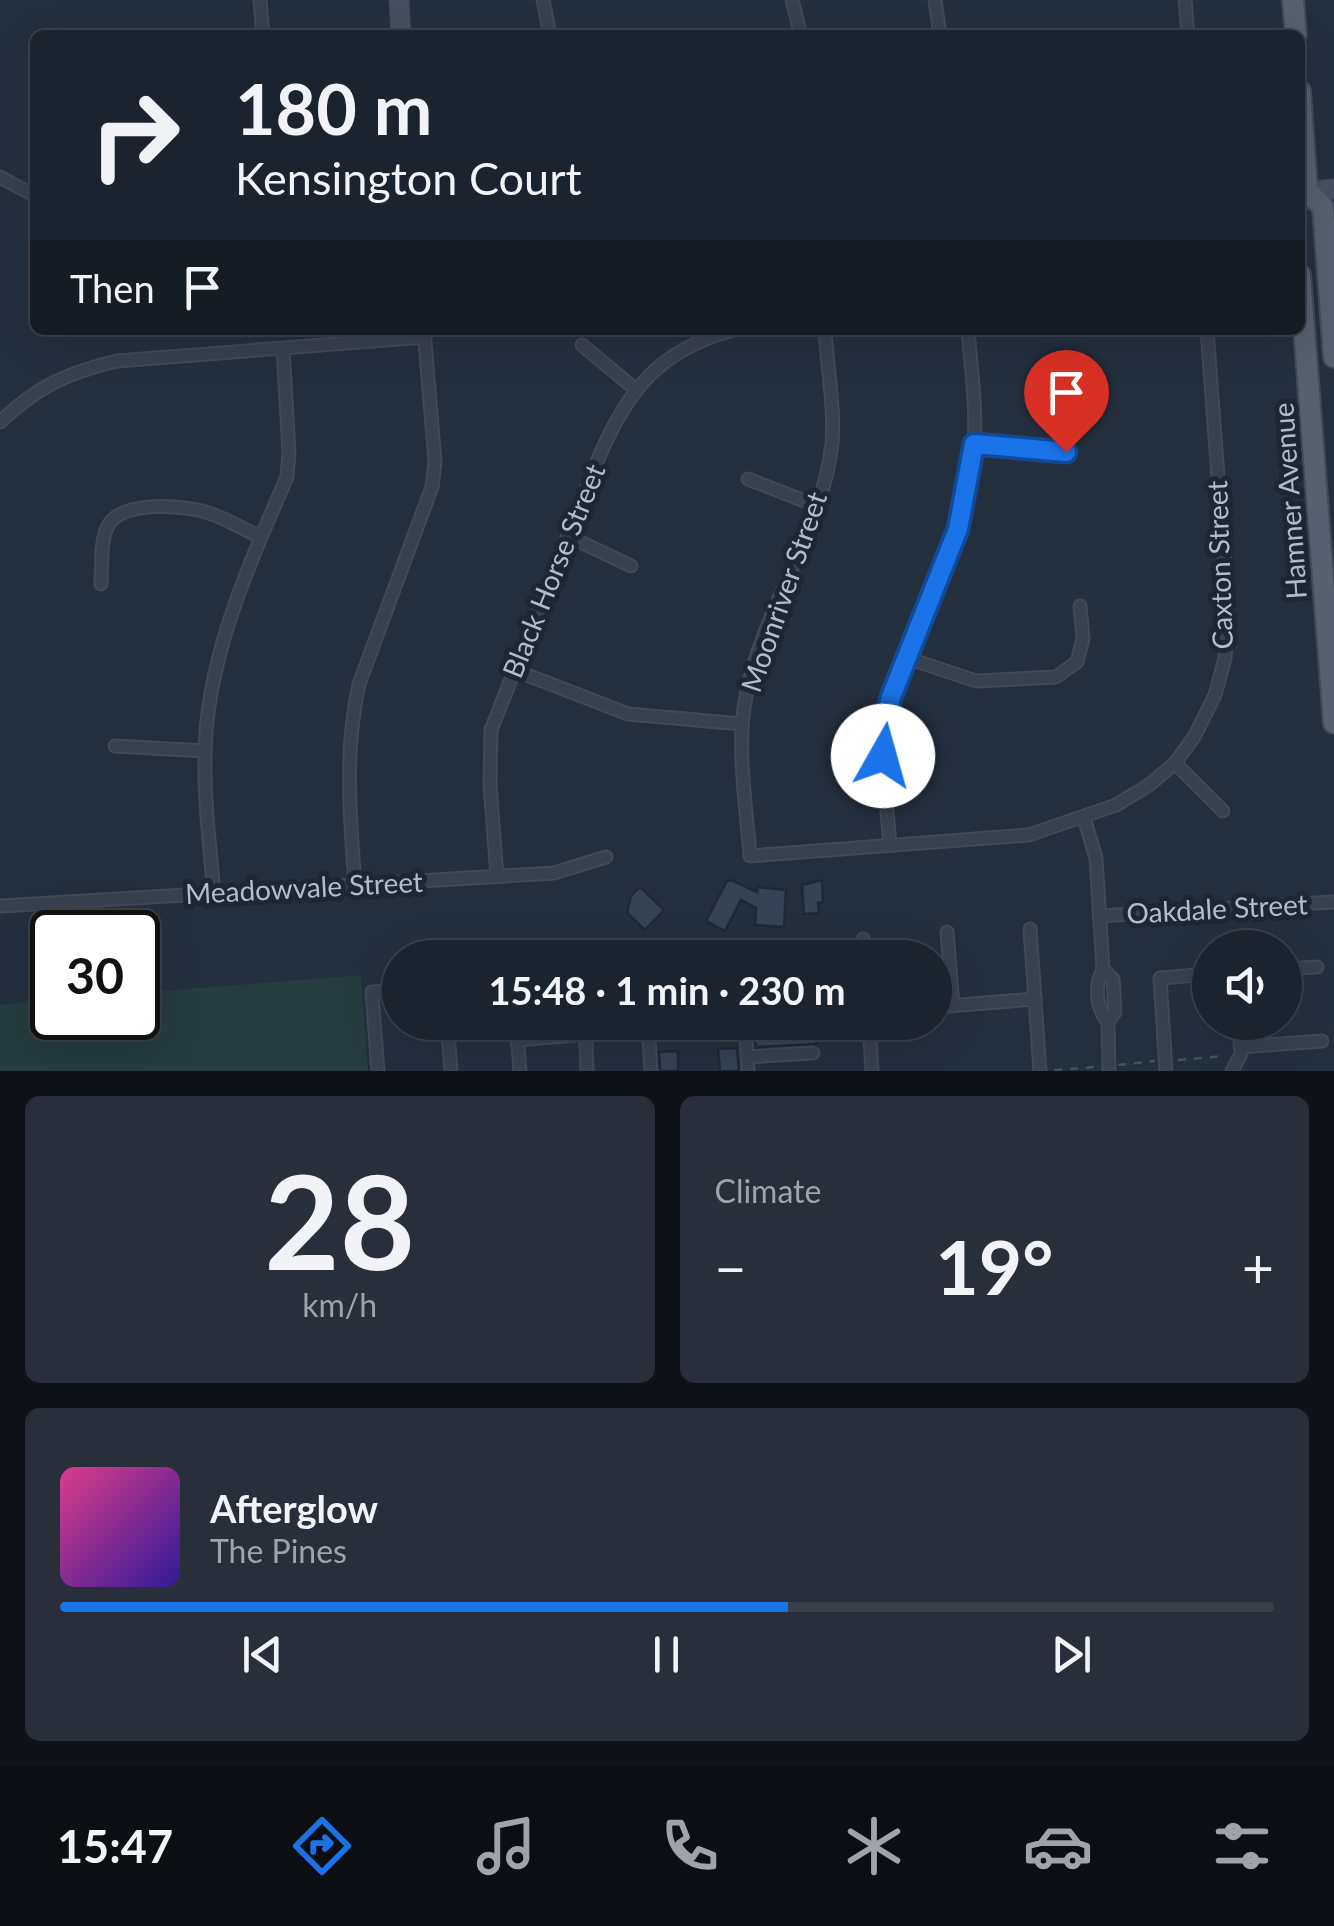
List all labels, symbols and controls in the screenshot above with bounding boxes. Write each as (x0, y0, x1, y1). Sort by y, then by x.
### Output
text: 180 m (235, 66, 432, 150)
icon: right (70, 70, 200, 200)
text: Kensington Court (235, 151, 582, 205)
icon: arrive (175, 260, 230, 315)
text: Then (70, 265, 155, 311)
pin (1024, 350, 1109, 453)
icon: arrive (1039, 365, 1094, 420)
street label: Hamner Avenue (1265, 402, 1313, 600)
street label: Black Horse Street (495, 459, 612, 683)
street label: Caxton Street (1199, 480, 1239, 650)
street label: Moonriver Street (733, 487, 833, 696)
position arrow (831, 704, 935, 808)
street label: Meadowvale Street (184, 864, 424, 910)
street label: Oakdale Street (1126, 886, 1308, 930)
speed limit sign: 30 (30, 910, 160, 1040)
map controls (1192, 930, 1302, 1040)
button: sound (1192, 930, 1302, 1040)
text: 15:48 · 1 min · 230 m (488, 967, 846, 1013)
text: 28 (264, 1142, 415, 1298)
text: Climate (715, 1171, 821, 1210)
text: 19° (935, 1221, 1053, 1311)
text: − (715, 1234, 746, 1300)
text: + (1242, 1234, 1274, 1300)
text: km/h (302, 1285, 377, 1324)
text: Afterglow (210, 1485, 378, 1531)
text: The Pines (210, 1531, 347, 1570)
icon: previous (235, 1627, 290, 1682)
icon: pause (639, 1627, 694, 1682)
icon: next (1044, 1627, 1099, 1682)
icon: directions (287, 1811, 357, 1881)
icon: music (471, 1811, 541, 1881)
icon: phone (655, 1811, 725, 1881)
icon: climate (839, 1811, 909, 1881)
icon: car (1023, 1811, 1093, 1881)
icon: filters (1207, 1811, 1277, 1881)
text: 15:47 (57, 1819, 173, 1873)

